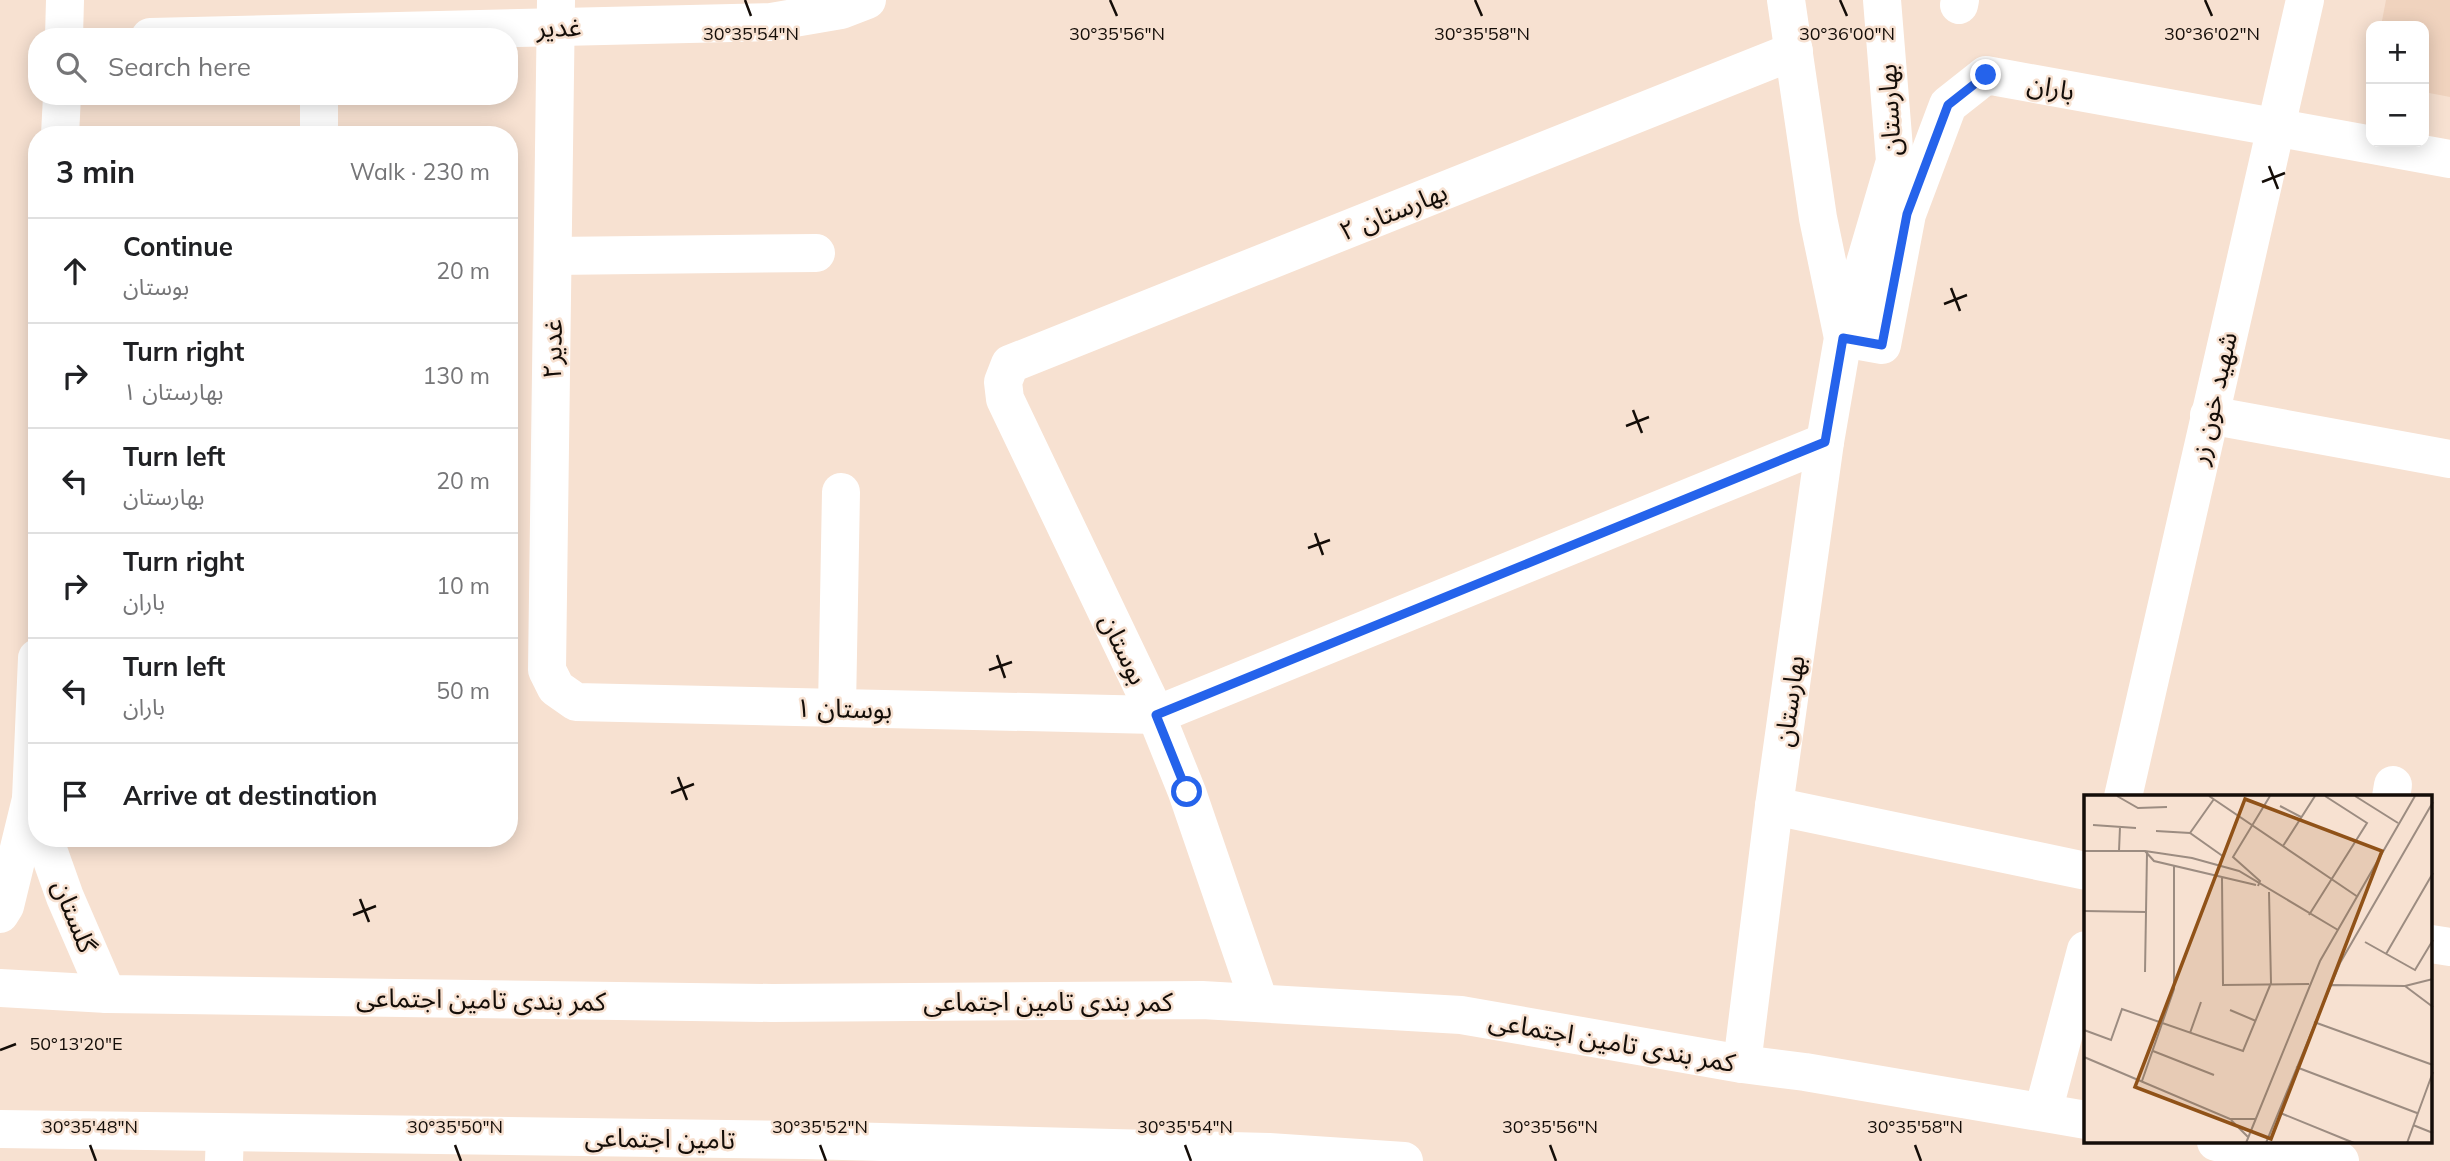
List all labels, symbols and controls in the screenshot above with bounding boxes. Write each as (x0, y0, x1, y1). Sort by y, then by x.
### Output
street label: غدیر (535, 10, 582, 44)
map controls (2366, 21, 2429, 147)
button: + (2366, 21, 2429, 84)
text: 30°35'54"N (703, 22, 799, 45)
text: 30°35'56"N (1069, 22, 1165, 45)
text: 30°35'58"N (1434, 22, 1530, 45)
text: 30°36'00"N (1799, 22, 1895, 45)
text: 30°36'02"N (2164, 22, 2260, 45)
search box (28, 28, 518, 105)
icon: search (52, 48, 90, 86)
text: Search here (108, 50, 251, 83)
route end (1970, 59, 2001, 90)
street label: بهارستان (1870, 63, 1908, 157)
street label: باران (2025, 67, 2077, 107)
button: − (2366, 84, 2429, 147)
text: 3 min (56, 153, 135, 191)
text: Walk · 230 m (350, 157, 490, 186)
street label: بهارستان ٢ (1334, 174, 1452, 248)
text: Continue (123, 230, 233, 263)
icon: ahead (56, 252, 94, 290)
text: 20 m (436, 256, 490, 285)
text: بوستان (123, 272, 189, 301)
street label: غدیر٢ (535, 319, 569, 379)
street label: شهید خون زر (2181, 328, 2244, 469)
text: Turn right (123, 335, 244, 368)
icon: right (56, 357, 94, 395)
text: 130 m (422, 361, 490, 390)
text: بهارستان ١ (123, 377, 224, 406)
text: Turn left (123, 440, 225, 473)
icon: left (56, 462, 94, 500)
text: 20 m (436, 466, 490, 495)
text: بهارستان (123, 482, 204, 511)
text: Turn right (123, 545, 244, 578)
icon: right (56, 567, 94, 605)
text: 10 m (436, 571, 490, 600)
text: باران (123, 587, 165, 616)
street label: بوستان (1093, 608, 1155, 690)
text: Turn left (123, 650, 225, 683)
street label: بهارستان (1766, 653, 1812, 749)
icon: left (56, 672, 94, 710)
text: 50 m (436, 676, 490, 705)
street label: بوستان ١ (796, 691, 892, 725)
text: باران (123, 692, 165, 721)
route start (1171, 776, 1202, 807)
icon: arrive (56, 777, 94, 815)
text: Arrive at destination (123, 779, 378, 812)
inset map (2084, 795, 2432, 1144)
street label: گلستان (46, 875, 105, 958)
street label: کمر بندی تامین اجتماعی (356, 980, 606, 1018)
street label: کمر بندی تامین اجتماعی (923, 985, 1173, 1018)
street label: کمر بندی تامین اجتماعی (1486, 1003, 1738, 1079)
text: 50°13'20"E (29, 1032, 123, 1055)
text: 30°35'48"N (42, 1115, 138, 1138)
text: 30°35'50"N (407, 1115, 503, 1138)
text: 30°35'52"N (772, 1115, 868, 1138)
text: 30°35'54"N (1137, 1115, 1233, 1138)
text: 30°35'56"N (1502, 1115, 1598, 1138)
text: 30°35'58"N (1867, 1115, 1963, 1138)
street label: تامین اجتماعی (584, 1120, 736, 1156)

